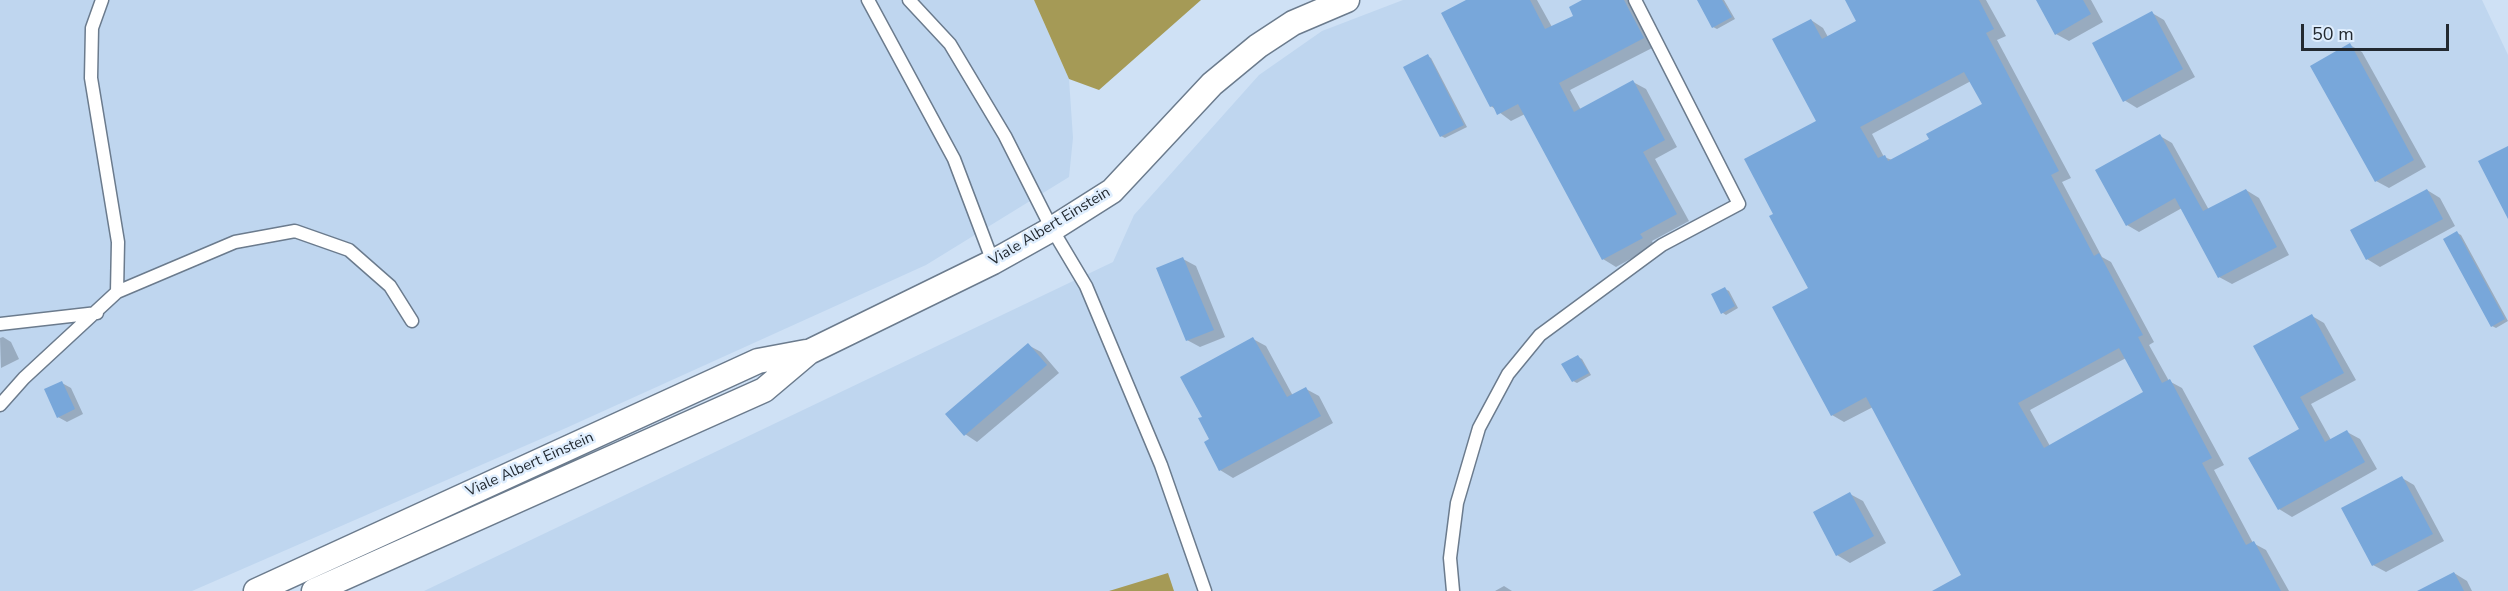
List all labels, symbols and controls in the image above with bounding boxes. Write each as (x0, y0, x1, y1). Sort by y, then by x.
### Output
scale bar (2304, 12, 2452, 50)
text: 50 m (2312, 22, 2354, 46)
street label: Viale Albert Einstein (986, 184, 1114, 270)
street label: Viale Albert Einstein (463, 429, 597, 501)

